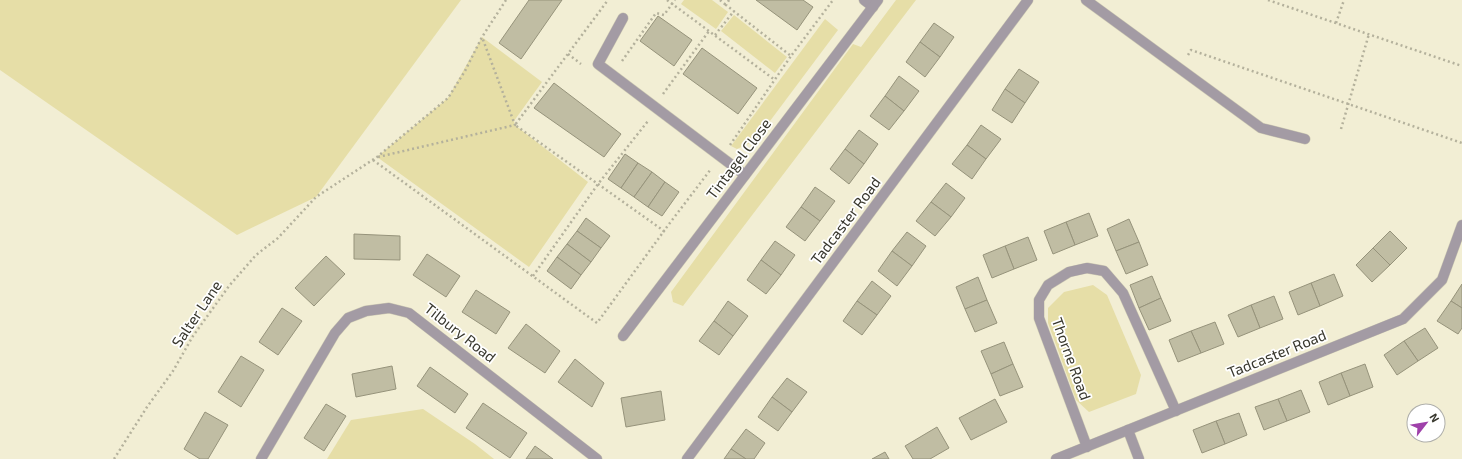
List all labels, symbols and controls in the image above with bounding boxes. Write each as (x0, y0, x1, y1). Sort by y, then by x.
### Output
street label: Tintagel Close (702, 115, 774, 202)
street label: Tadcaster Road (807, 173, 884, 268)
street label: Salter Lane (167, 277, 225, 350)
street label: Tilbury Road (421, 299, 500, 366)
street label: Thorne Road (1049, 315, 1095, 402)
street label: Tadcaster Road (1225, 325, 1329, 381)
north arrow (1406, 403, 1446, 443)
text: N (1427, 411, 1443, 424)

